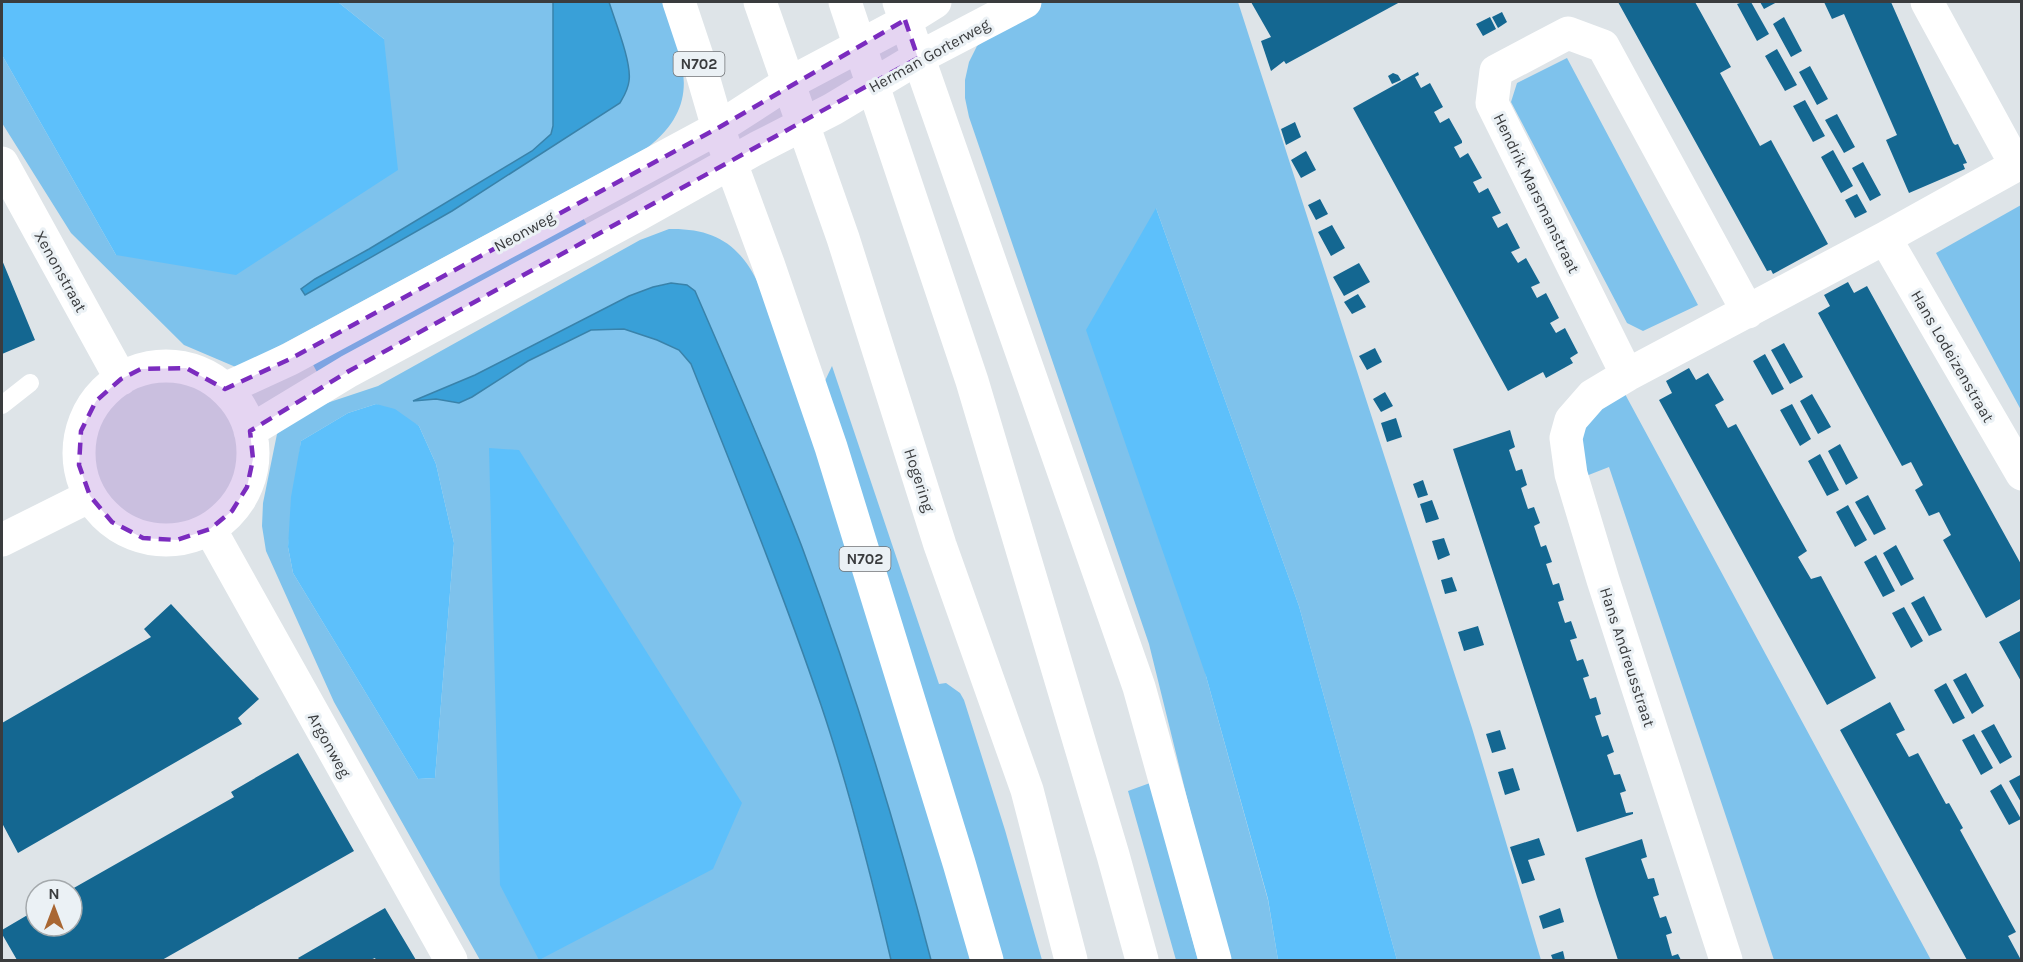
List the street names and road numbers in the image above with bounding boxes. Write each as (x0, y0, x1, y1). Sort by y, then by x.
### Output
street label: Herman Gorterweg (865, 14, 993, 97)
road number: N702 (674, 52, 724, 76)
street label: Hendrik Marsmanstraat (1490, 110, 1584, 276)
street label: Neonweg (491, 207, 558, 256)
street label: Xenonstraat (30, 227, 91, 315)
street label: Hans Lodeizenstraat (1907, 287, 1998, 426)
street label: Hogering (900, 446, 939, 514)
road number: N702 (840, 547, 890, 571)
street label: Hans Andreusstraat (1596, 585, 1659, 729)
street label: Argonweg (304, 710, 355, 781)

